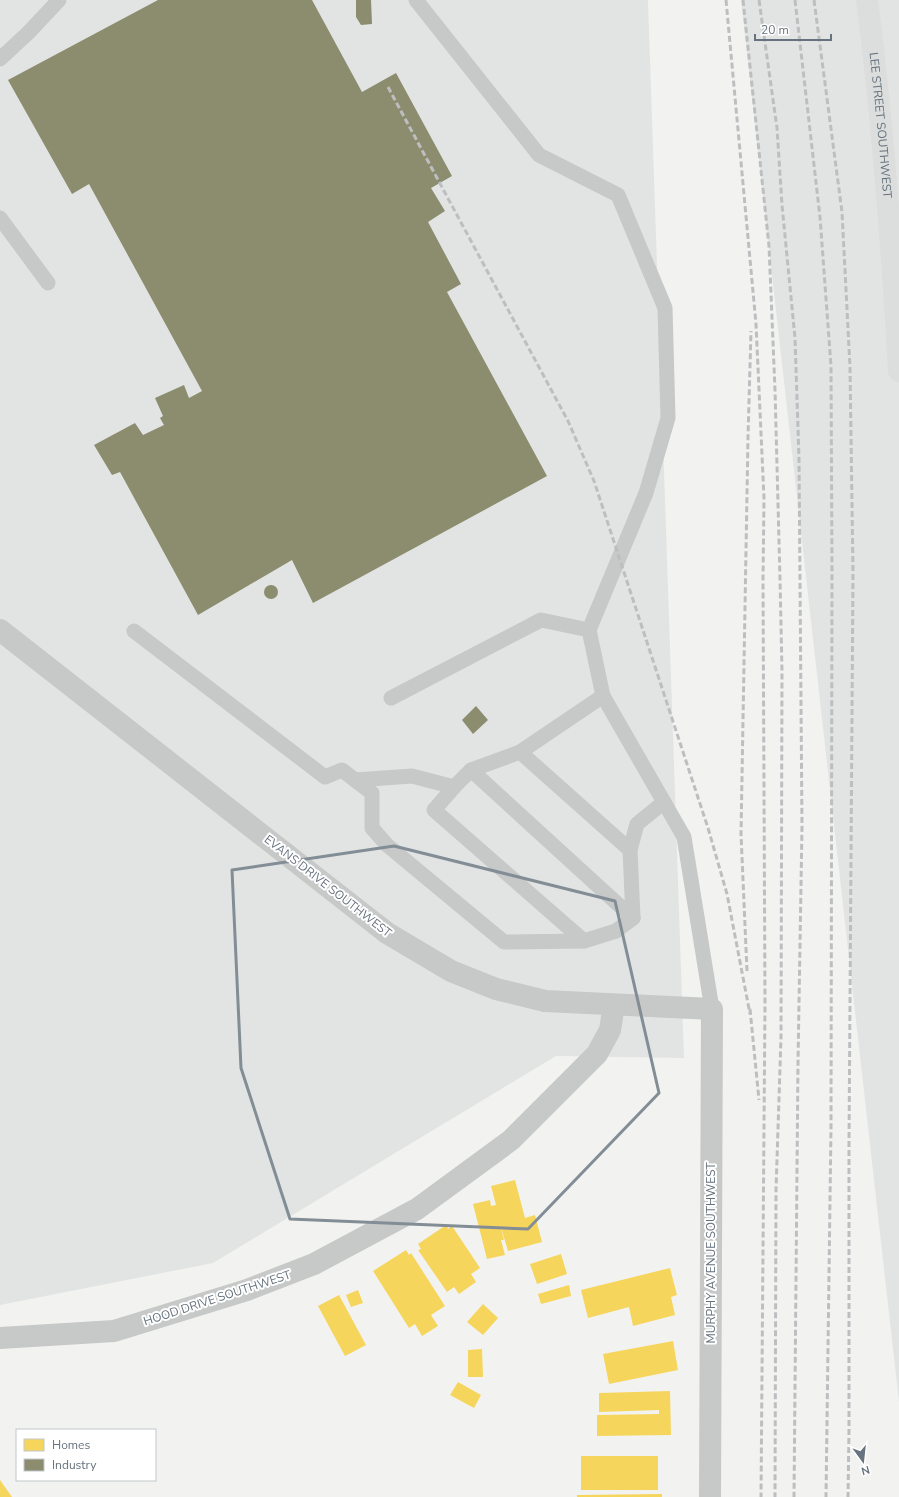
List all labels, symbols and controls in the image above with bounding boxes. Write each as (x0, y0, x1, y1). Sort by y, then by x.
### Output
scale bar (755, 16, 831, 42)
text: 20 m (761, 22, 789, 38)
street label: LEE STREET SOUTHWEST (865, 51, 895, 200)
street label: EVANS DRIVE SOUTHWEST (261, 831, 395, 941)
street label: MURPHY AVENUE SOUTHWEST (703, 1162, 719, 1344)
street label: HOOD DRIVE SOUTHWEST (141, 1266, 293, 1329)
legend (16, 1429, 156, 1481)
text: Homes (52, 1437, 90, 1453)
north arrow (843, 1441, 883, 1481)
text: Industry (52, 1457, 97, 1473)
text: N (860, 1462, 871, 1478)

